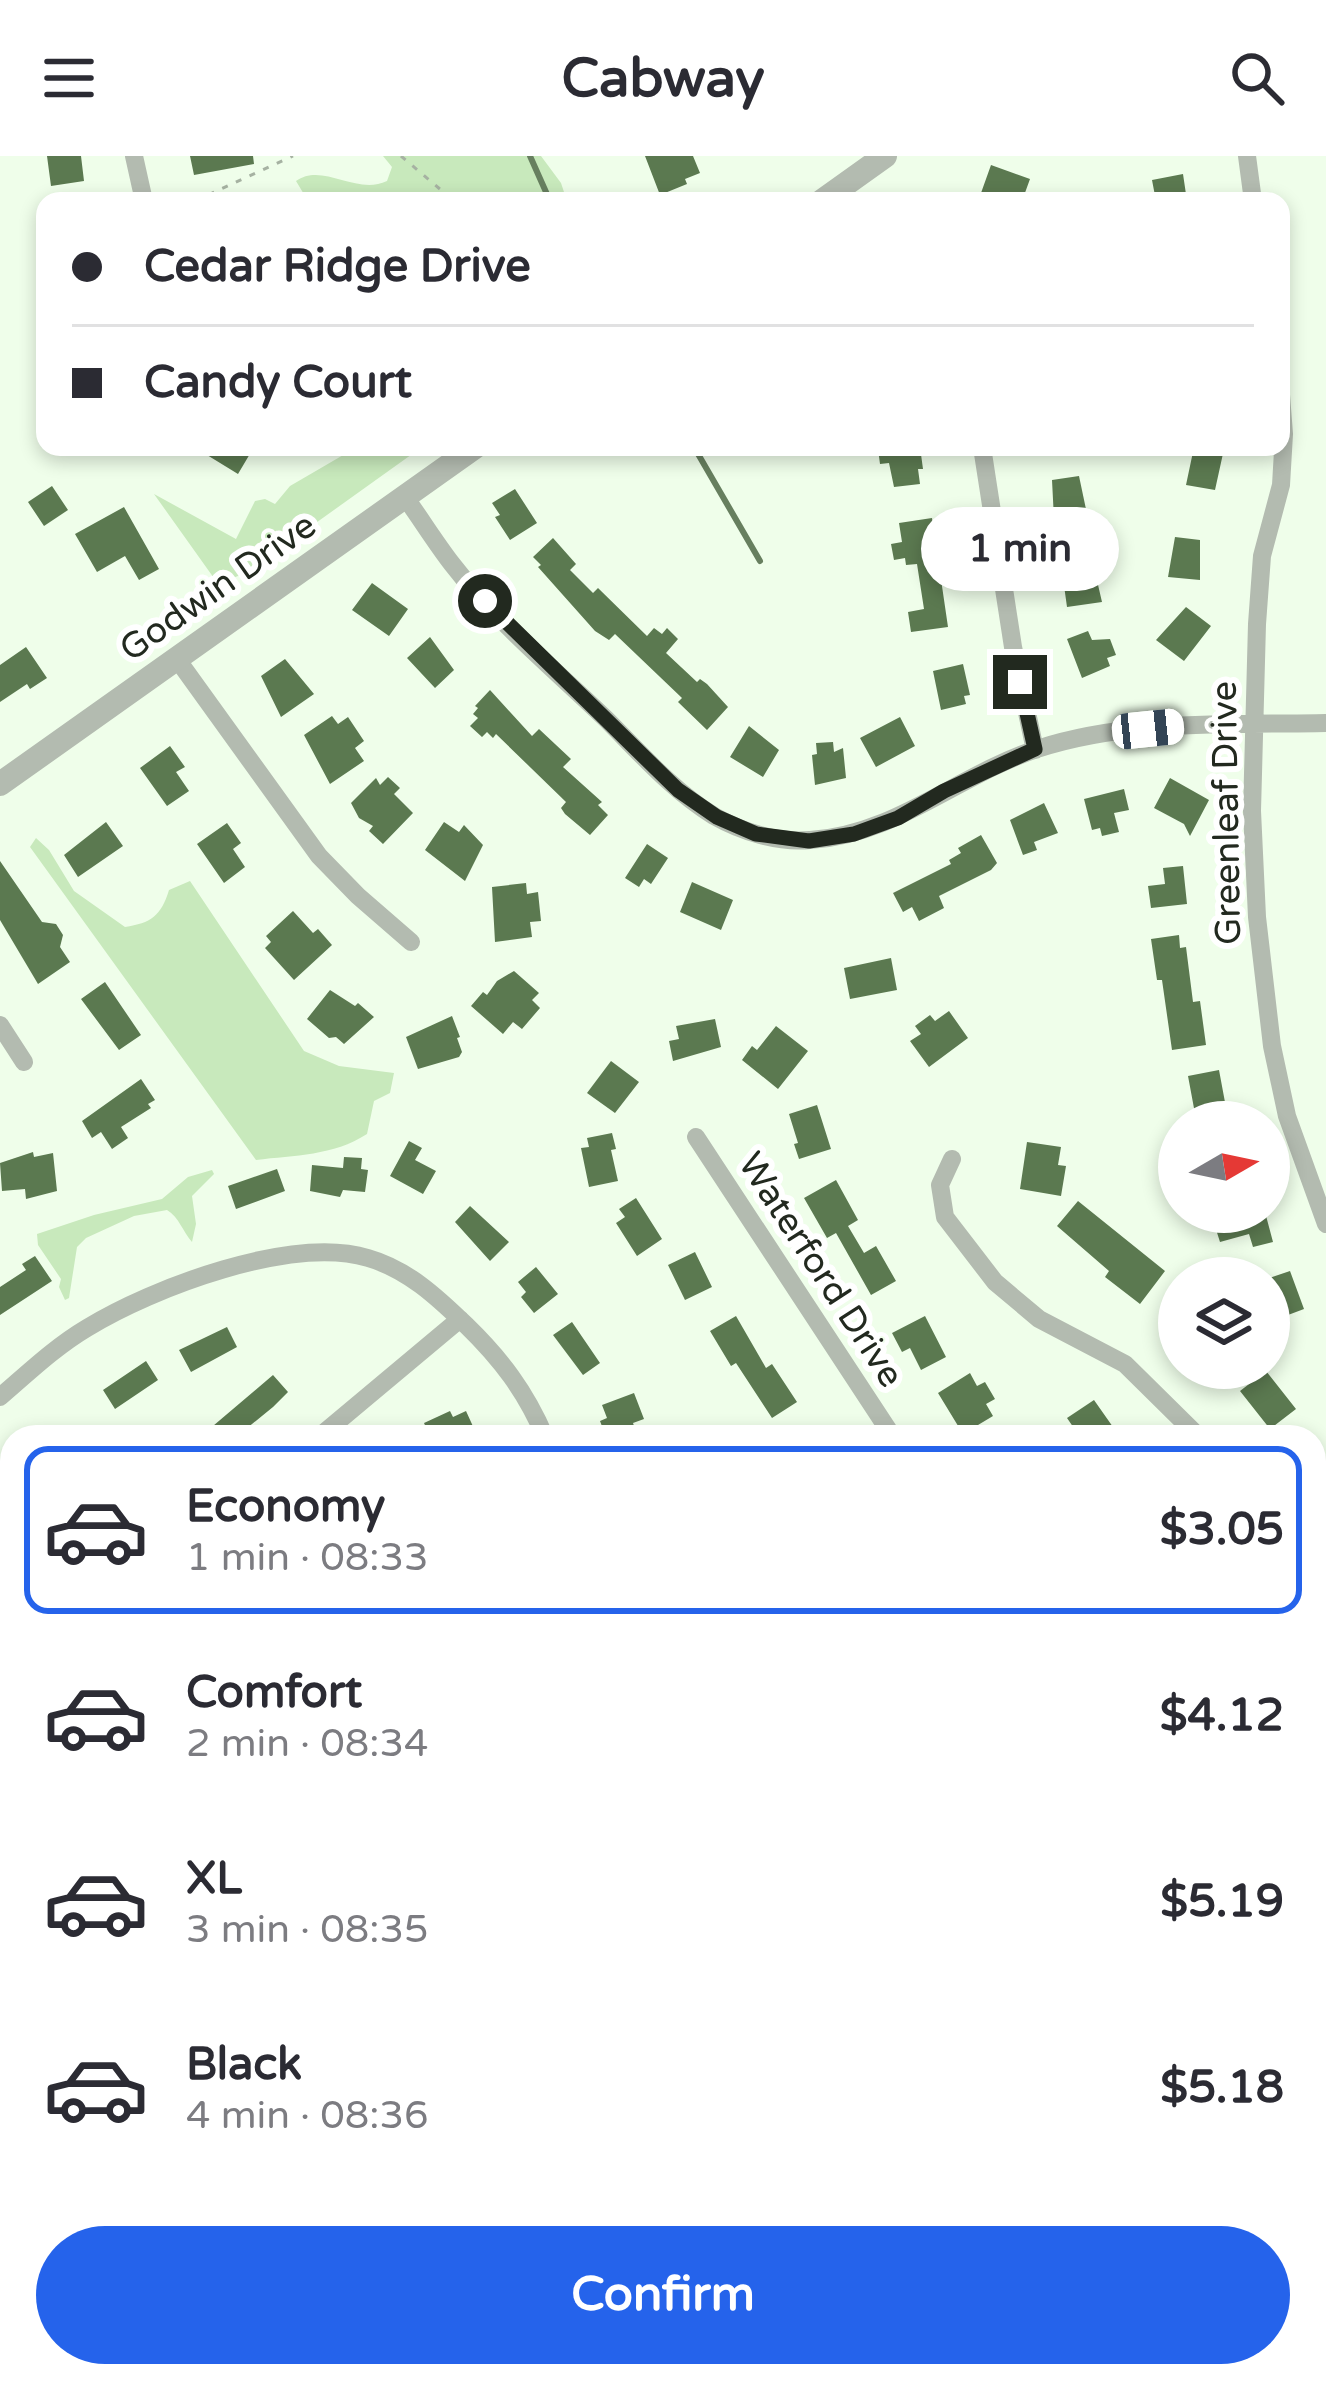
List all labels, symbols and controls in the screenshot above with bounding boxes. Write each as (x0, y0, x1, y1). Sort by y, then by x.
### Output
icon: menu (36, 45, 102, 111)
icon: search (1224, 45, 1290, 111)
text: Cabway (562, 46, 764, 111)
text: Cedar Ridge Drive (144, 240, 531, 294)
text: Candy Court (144, 356, 412, 410)
street label: Godwin Drive (112, 504, 324, 671)
callout: 1 min (921, 508, 1119, 592)
text: 1 min (968, 525, 1072, 572)
route start (458, 574, 512, 628)
route end (993, 655, 1047, 709)
street label: Greenleaf Drive (1203, 681, 1250, 945)
car (1110, 707, 1186, 751)
north arrow (1158, 1101, 1290, 1233)
map controls (1158, 1101, 1290, 1389)
street label: Waterford Drive (729, 1144, 913, 1395)
button: layers (1158, 1257, 1290, 1389)
icon: car (42, 1476, 150, 1584)
text: Economy (186, 1480, 385, 1534)
text: $3.05 (1160, 1503, 1284, 1557)
text: 1 min · 08:33 (186, 1534, 428, 1581)
icon: car (42, 1662, 150, 1770)
text: Comfort (186, 1666, 362, 1720)
text: $4.12 (1160, 1689, 1284, 1743)
text: 2 min · 08:34 (186, 1720, 428, 1767)
icon: car (42, 1848, 150, 1956)
text: XL (186, 1852, 242, 1906)
text: $5.19 (1160, 1875, 1284, 1929)
text: 3 min · 08:35 (186, 1906, 428, 1953)
icon: car (42, 2034, 150, 2142)
text: Black (186, 2038, 302, 2092)
text: $5.18 (1160, 2061, 1284, 2115)
text: 4 min · 08:36 (186, 2092, 428, 2139)
button: Confirm (36, 2226, 1290, 2364)

